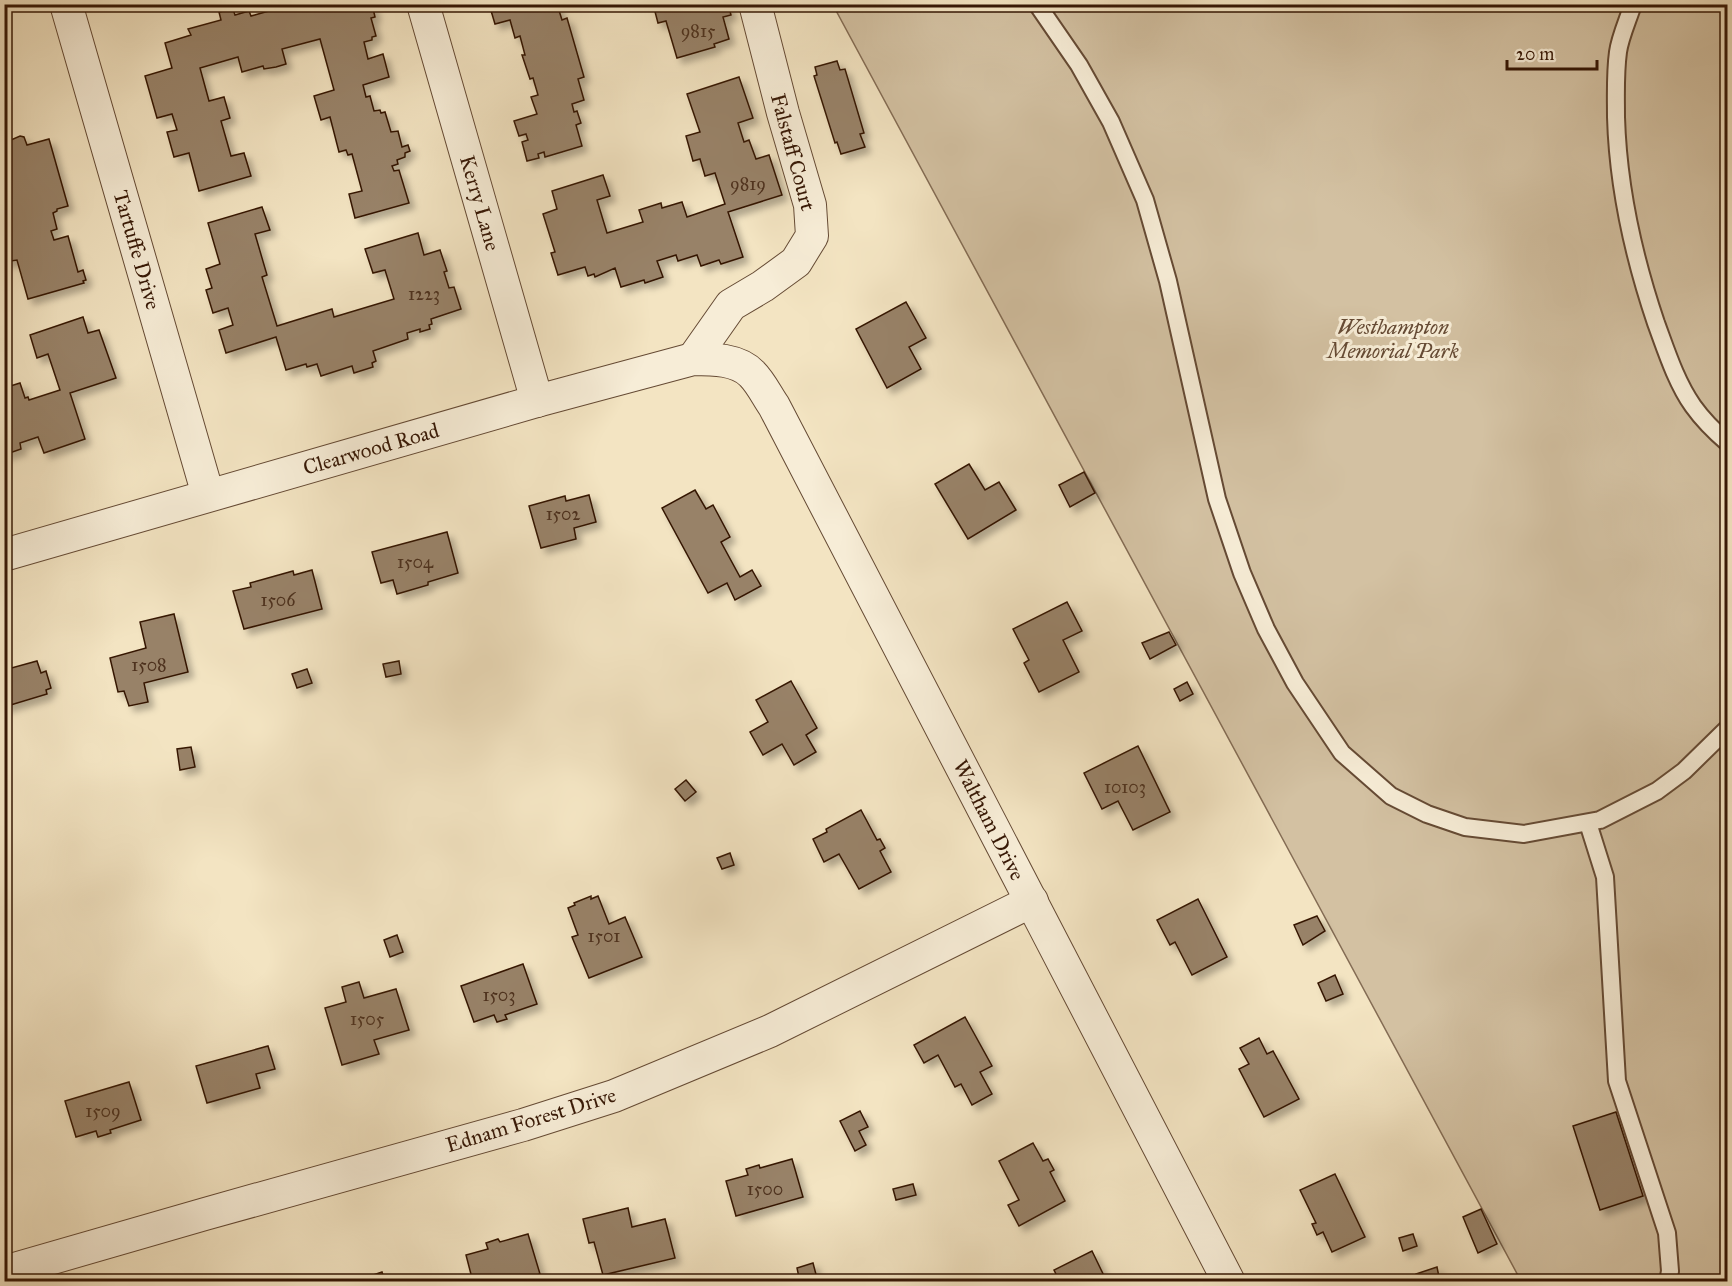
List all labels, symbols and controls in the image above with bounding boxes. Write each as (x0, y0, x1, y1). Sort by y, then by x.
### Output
house number: 9815 (681, 20, 716, 42)
scale bar (1507, 33, 1597, 71)
text: 20 m (1516, 43, 1554, 65)
street label: Falstaff Court (765, 90, 821, 214)
street label: Kerry Lane (454, 152, 506, 254)
house number: 9819 (730, 173, 766, 195)
street label: Tartuffe Drive (108, 187, 166, 313)
house number: 1223 (408, 283, 440, 305)
park label: Westhampton Memorial Park (1325, 314, 1459, 364)
street label: Clearwood Road (300, 417, 443, 481)
house number: 1502 (546, 503, 580, 525)
house number: 1504 (397, 551, 434, 573)
house number: 1506 (260, 589, 296, 611)
house number: 1508 (131, 654, 167, 676)
street label: Waltham Drive (947, 755, 1031, 885)
house number: 10103 (1104, 776, 1146, 798)
house number: 1501 (588, 925, 620, 947)
house number: 1503 (482, 984, 516, 1006)
house number: 1505 (350, 1008, 385, 1030)
street label: Ednam Forest Drive (443, 1082, 619, 1158)
house number: 1509 (85, 1100, 121, 1122)
house number: 1500 (747, 1178, 783, 1200)

